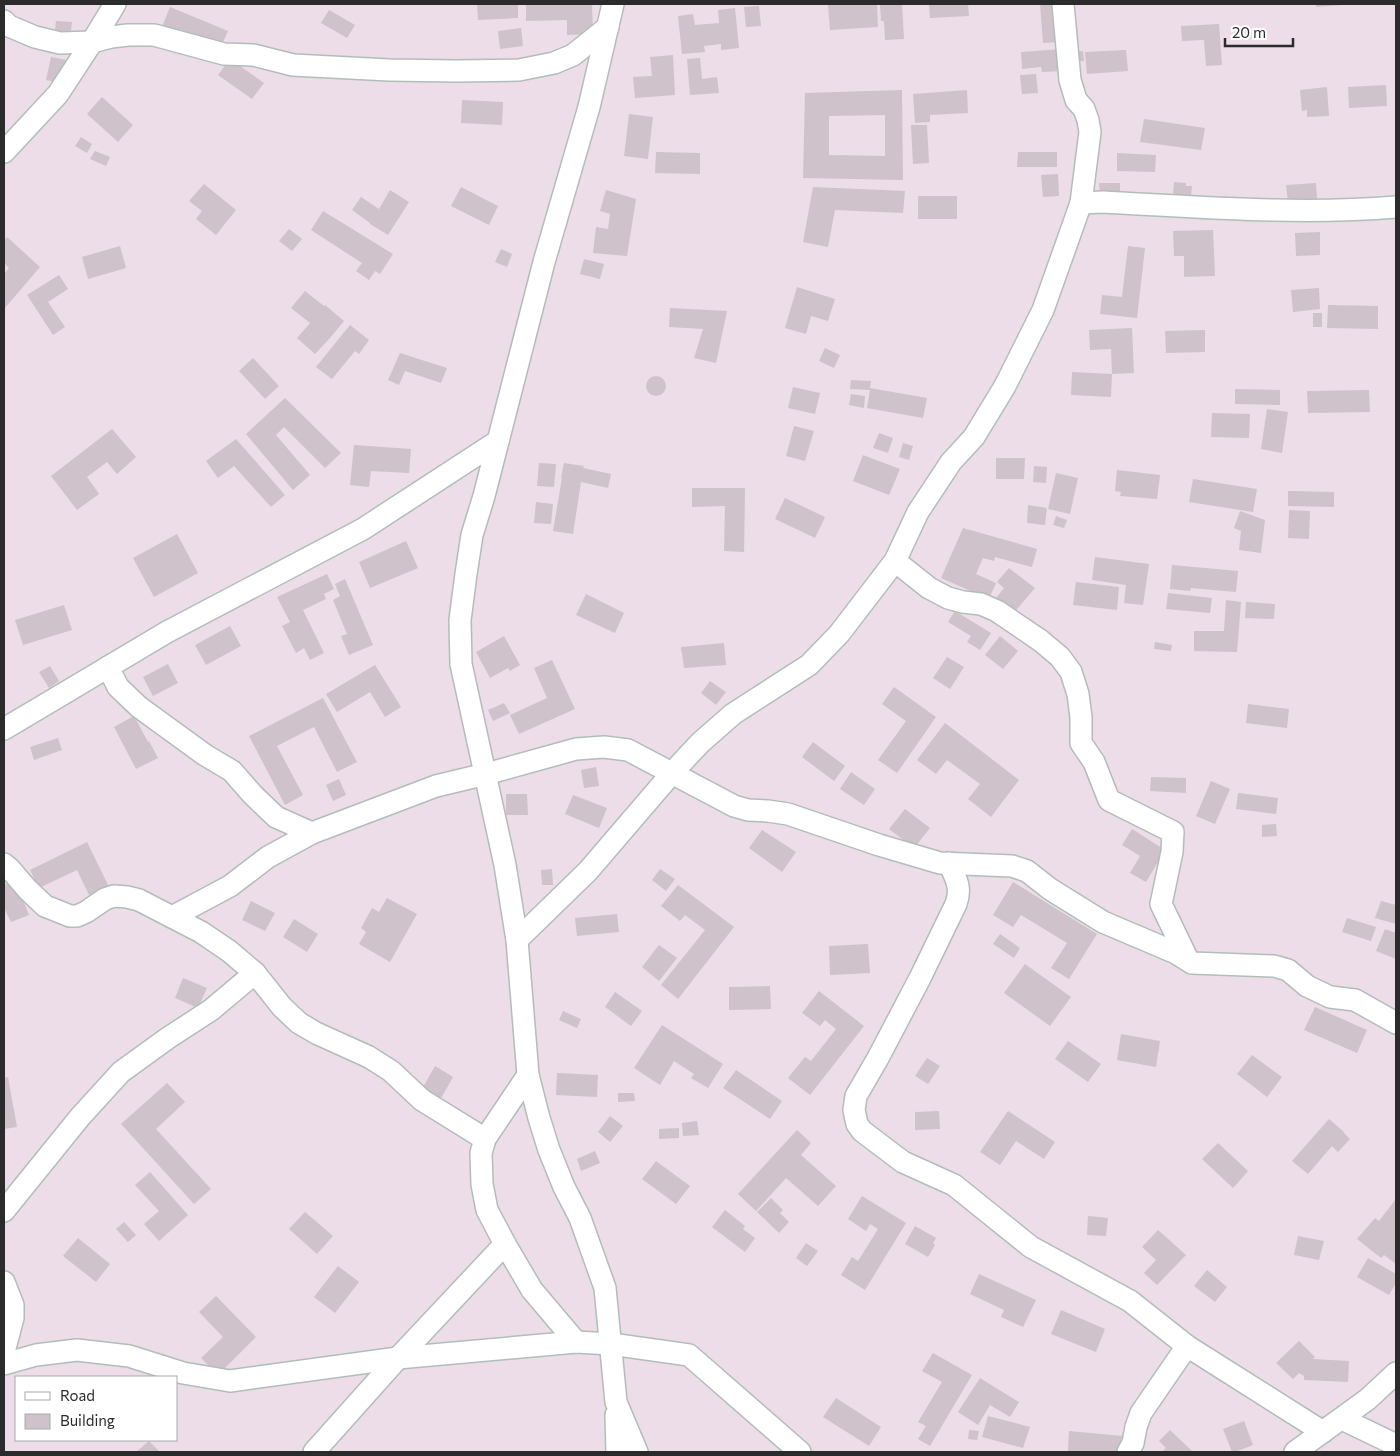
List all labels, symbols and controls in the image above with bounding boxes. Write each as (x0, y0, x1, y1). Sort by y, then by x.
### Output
scale bar (1225, 15, 1292, 47)
text: 20 m (1232, 23, 1266, 41)
legend (15, 1376, 178, 1441)
text: Road (60, 1386, 95, 1404)
text: Building (60, 1411, 115, 1429)

